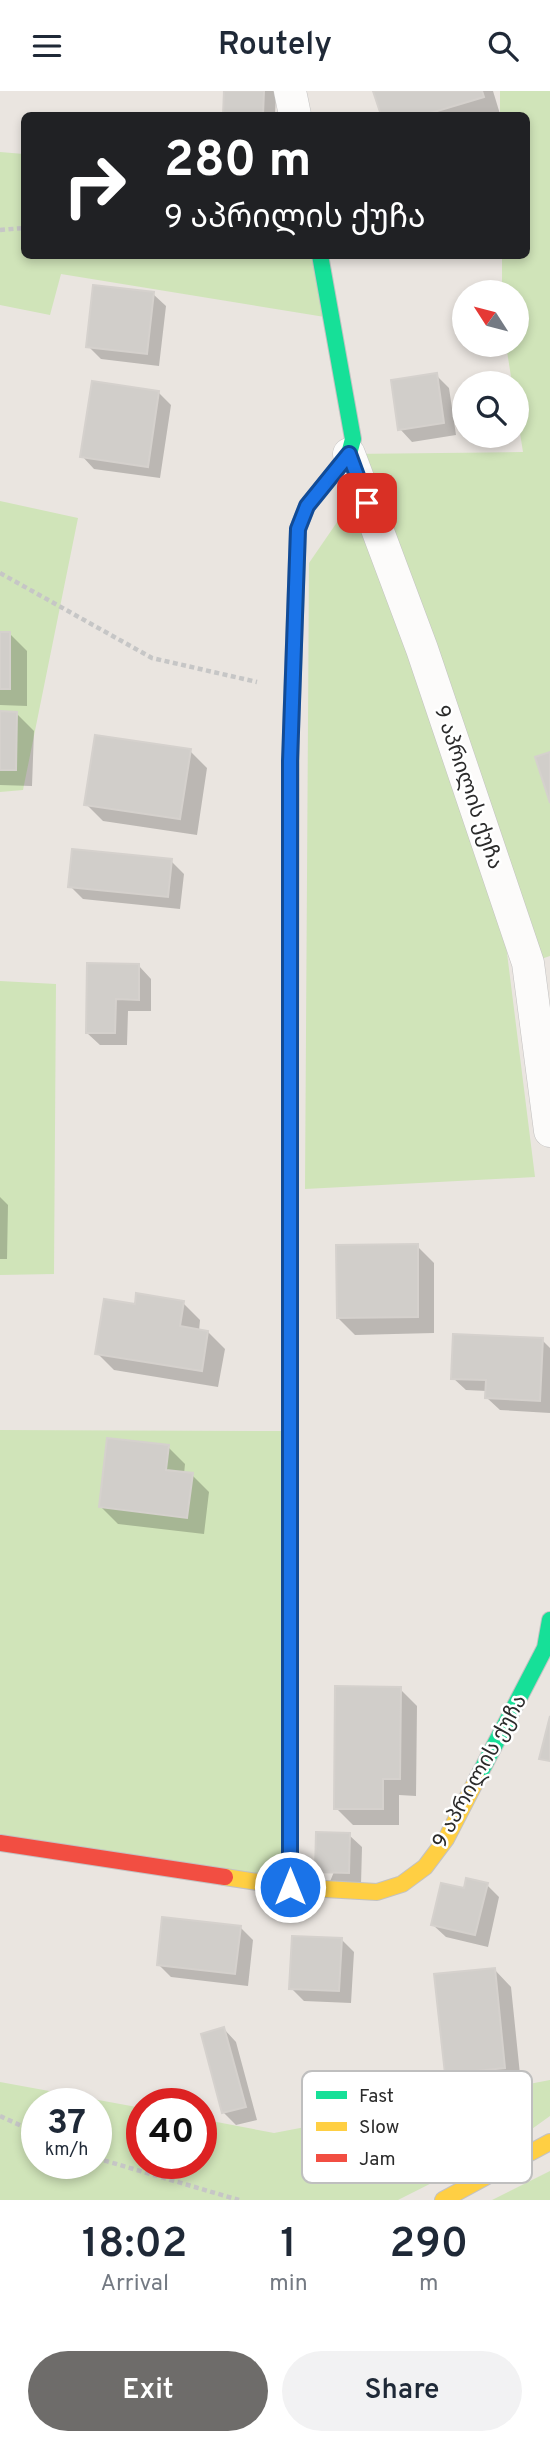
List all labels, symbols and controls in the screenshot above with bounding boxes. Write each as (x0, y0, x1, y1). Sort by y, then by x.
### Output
text: Routely (218, 26, 332, 66)
icon: menu (28, 27, 66, 65)
icon: search (484, 27, 522, 65)
text: 280 m (164, 132, 311, 194)
icon: right (49, 140, 140, 231)
text: 9 აპრილის ქუჩა (164, 199, 426, 239)
north arrow (452, 280, 528, 357)
map controls (452, 280, 529, 448)
button: search (452, 371, 529, 448)
pin (337, 473, 397, 533)
icon: arrive (348, 484, 386, 522)
street label: 9 აპრილის ქუჩა (427, 702, 508, 873)
street label: 9 აპრილის ქუჩა (427, 1690, 534, 1853)
position arrow (253, 1850, 327, 1924)
legend (302, 2071, 532, 2183)
text: Fast (359, 2085, 394, 2109)
speed limit sign: 40 (126, 2088, 217, 2179)
text: 37 (47, 2102, 86, 2146)
text: Slow (359, 2116, 399, 2140)
text: km/h (45, 2139, 88, 2162)
text: Jam (359, 2148, 396, 2172)
text: 18:02 (82, 2219, 188, 2272)
text: 1 (280, 2219, 297, 2272)
text: 290 (390, 2219, 468, 2272)
text: Arrival (100, 2270, 169, 2299)
text: min (269, 2270, 308, 2299)
text: m (419, 2270, 439, 2299)
button: Exit (28, 2351, 268, 2431)
button: Share (282, 2351, 522, 2431)

